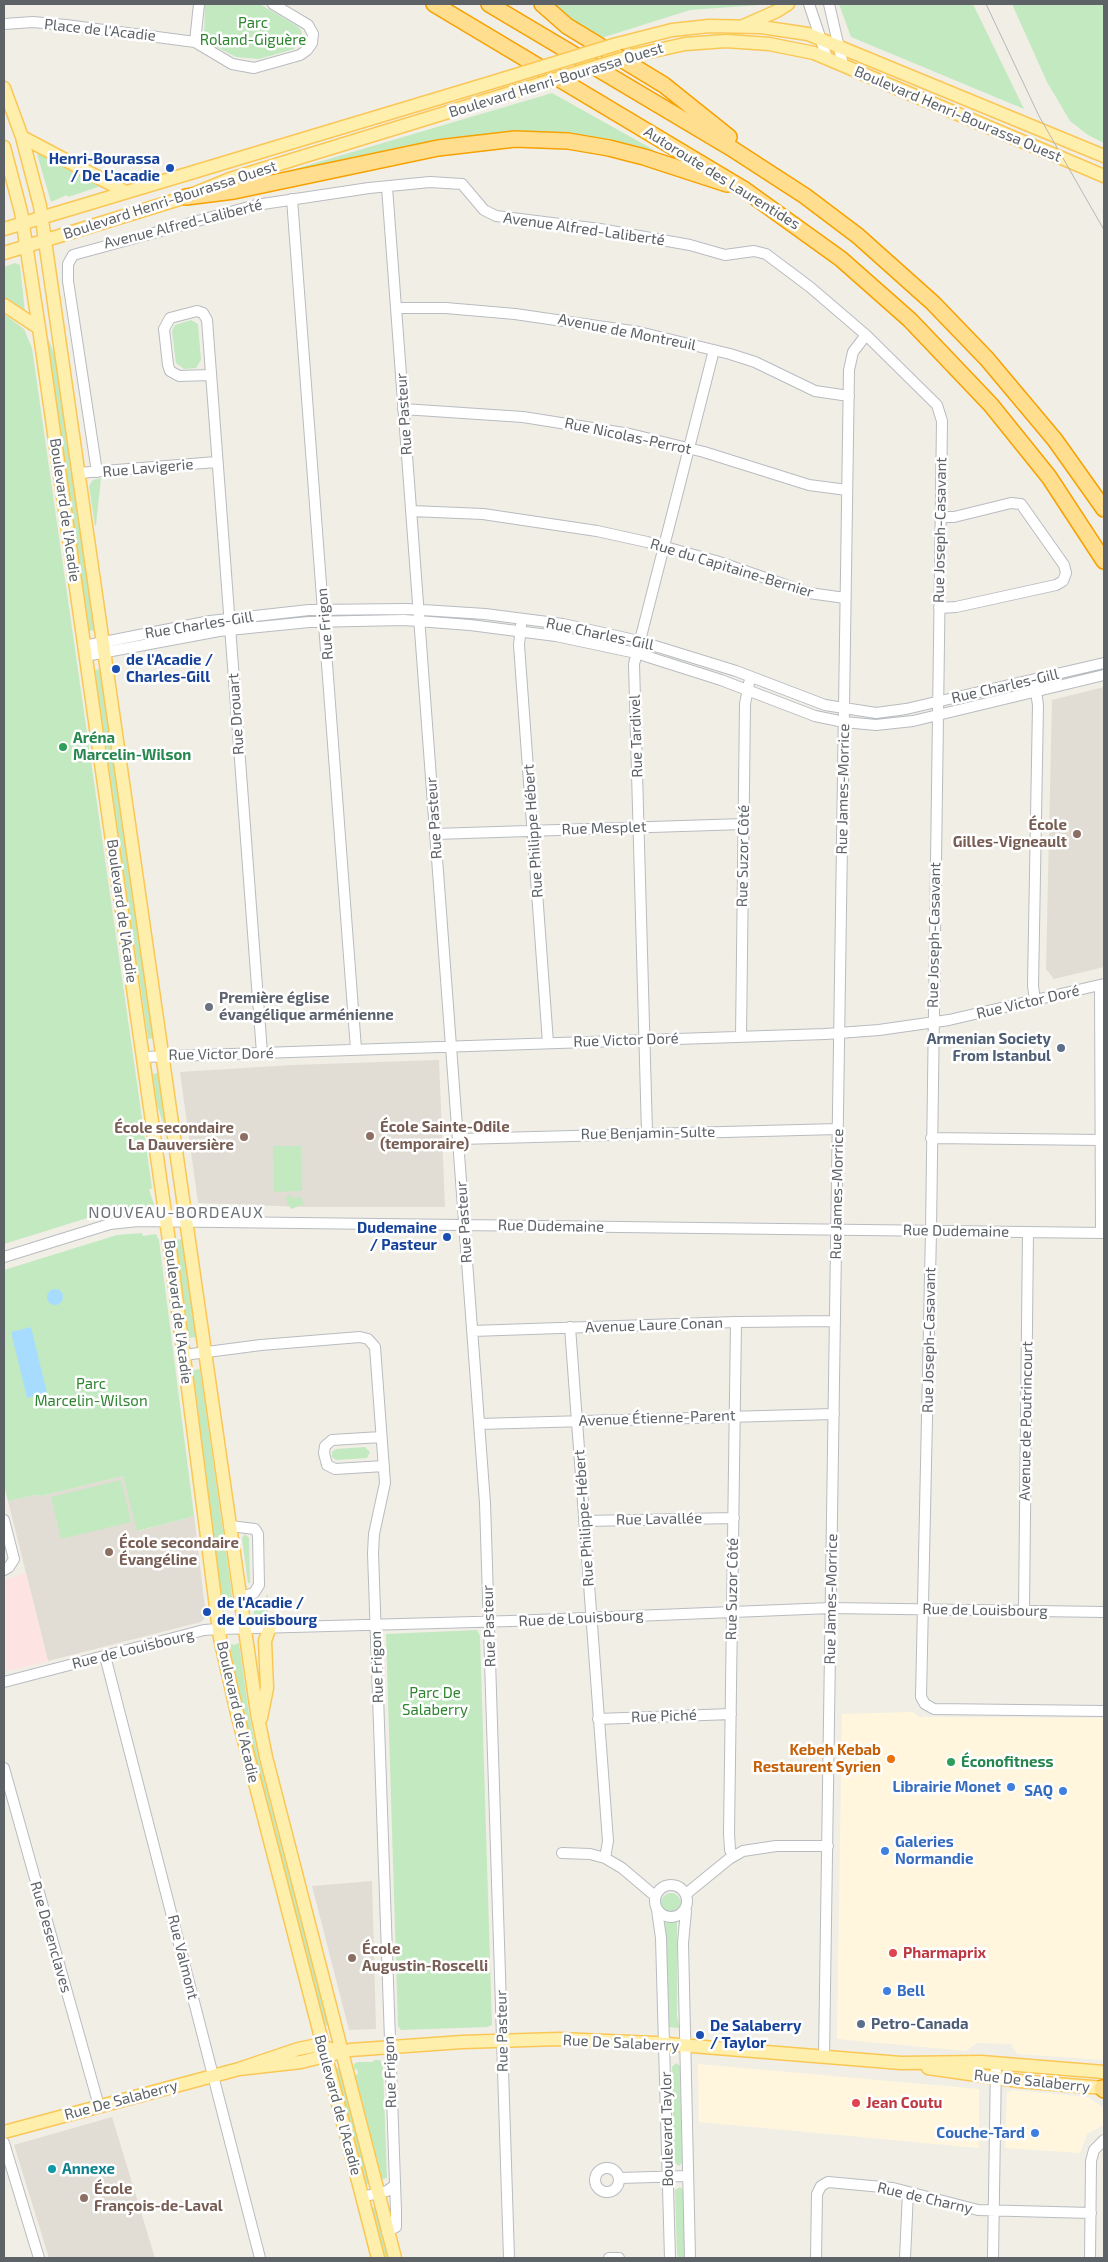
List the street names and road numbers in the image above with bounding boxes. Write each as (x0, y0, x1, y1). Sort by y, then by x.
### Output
street label: Place de l'Acadie (43, 15, 157, 45)
street label: Boulevard Henri-Bourassa Ouest (447, 39, 665, 121)
street label: Boulevard Henri-Bourassa Ouest (852, 62, 1064, 166)
street label: Autoroute des Laurentides (641, 123, 803, 233)
street label: Boulevard Henri-Bourassa Ouest (61, 157, 279, 243)
street label: Avenue Alfred-Laliberté (102, 196, 264, 252)
street label: Avenue Alfred-Laliberté (502, 209, 666, 249)
street label: Avenue de Montreuil (556, 310, 698, 354)
street label: Rue Pasteur (392, 372, 416, 456)
street label: Rue Nicolas-Perrot (563, 414, 693, 458)
street label: Boulevard de l'Acadie (46, 437, 84, 583)
street label: Rue Lavigerie (102, 455, 194, 481)
street label: Rue Joseph-Casavant (930, 457, 950, 603)
street label: Rue du Capitaine-Bernier (648, 535, 816, 601)
street label: Rue Frigon (313, 587, 337, 661)
street label: Rue Charles-Gill (143, 608, 255, 642)
street label: Rue Charles-Gill (545, 614, 655, 654)
street label: Rue Charles-Gill (950, 665, 1060, 707)
street label: Rue Drouart (224, 672, 248, 756)
street label: Rue Tardivel (626, 694, 646, 778)
street label: Rue James-Morrice (833, 723, 853, 855)
street label: Rue Philippe Hébert (519, 764, 547, 898)
street label: Rue Pasteur (422, 776, 446, 860)
street label: Rue Suzor Côté (733, 805, 753, 907)
street label: Rue Mesplet (561, 818, 647, 838)
street label: Boulevard de l'Acadie (103, 838, 141, 984)
street label: Rue Joseph-Casavant (924, 862, 944, 1008)
street label: Rue Victor Doré (975, 981, 1081, 1023)
street label: Rue Victor Doré (573, 1029, 679, 1051)
street label: Rue Victor Doré (168, 1044, 274, 1064)
street label: Rue Benjamin-Sulte (581, 1123, 715, 1143)
street label: Rue James-Morrice (827, 1128, 847, 1260)
street label: Rue Pasteur (452, 1180, 476, 1264)
street label: Rue Dudemaine (498, 1216, 604, 1236)
street label: Rue Dudemaine (903, 1221, 1009, 1241)
street label: Boulevard de l'Acadie (160, 1239, 196, 1385)
street label: Rue Joseph-Casavant (919, 1267, 939, 1413)
street label: Avenue Laure Conan (585, 1314, 723, 1336)
street label: Avenue de Poutrincourt (1016, 1341, 1036, 1501)
street label: Avenue Étienne-Parent (578, 1406, 736, 1430)
street label: Rue Philippe-Hébert (570, 1449, 598, 1587)
street label: Rue Lavallée (616, 1509, 702, 1529)
street label: Rue James-Morrice (821, 1533, 841, 1665)
street label: Rue Suzor Côté (722, 1538, 742, 1640)
street label: Rue Pasteur (479, 1585, 499, 1667)
street label: Rue de Louisbourg (922, 1600, 1048, 1620)
street label: Rue de Louisbourg (518, 1606, 644, 1630)
street label: Rue de Louisbourg (70, 1625, 196, 1673)
street label: Rue Frigon (367, 1631, 387, 1703)
street label: Boulevard de l'Acadie (213, 1639, 263, 1785)
street label: Rue Piché (631, 1706, 697, 1726)
street label: Rue Desenclaves (26, 1879, 76, 1995)
street label: Rue Valmont (164, 1913, 202, 2001)
street label: Rue Pasteur (492, 1990, 512, 2072)
street label: Rue De Salaberry (562, 2031, 680, 2055)
street label: Boulevard de l'Acadie (311, 2033, 365, 2177)
street label: Rue Frigon (380, 2036, 400, 2108)
street label: Rue De Salaberry (973, 2066, 1091, 2096)
street label: Boulevard Taylor (657, 2071, 677, 2187)
street label: Rue De Salaberry (62, 2076, 180, 2124)
street label: Rue de Charny (876, 2178, 974, 2218)

